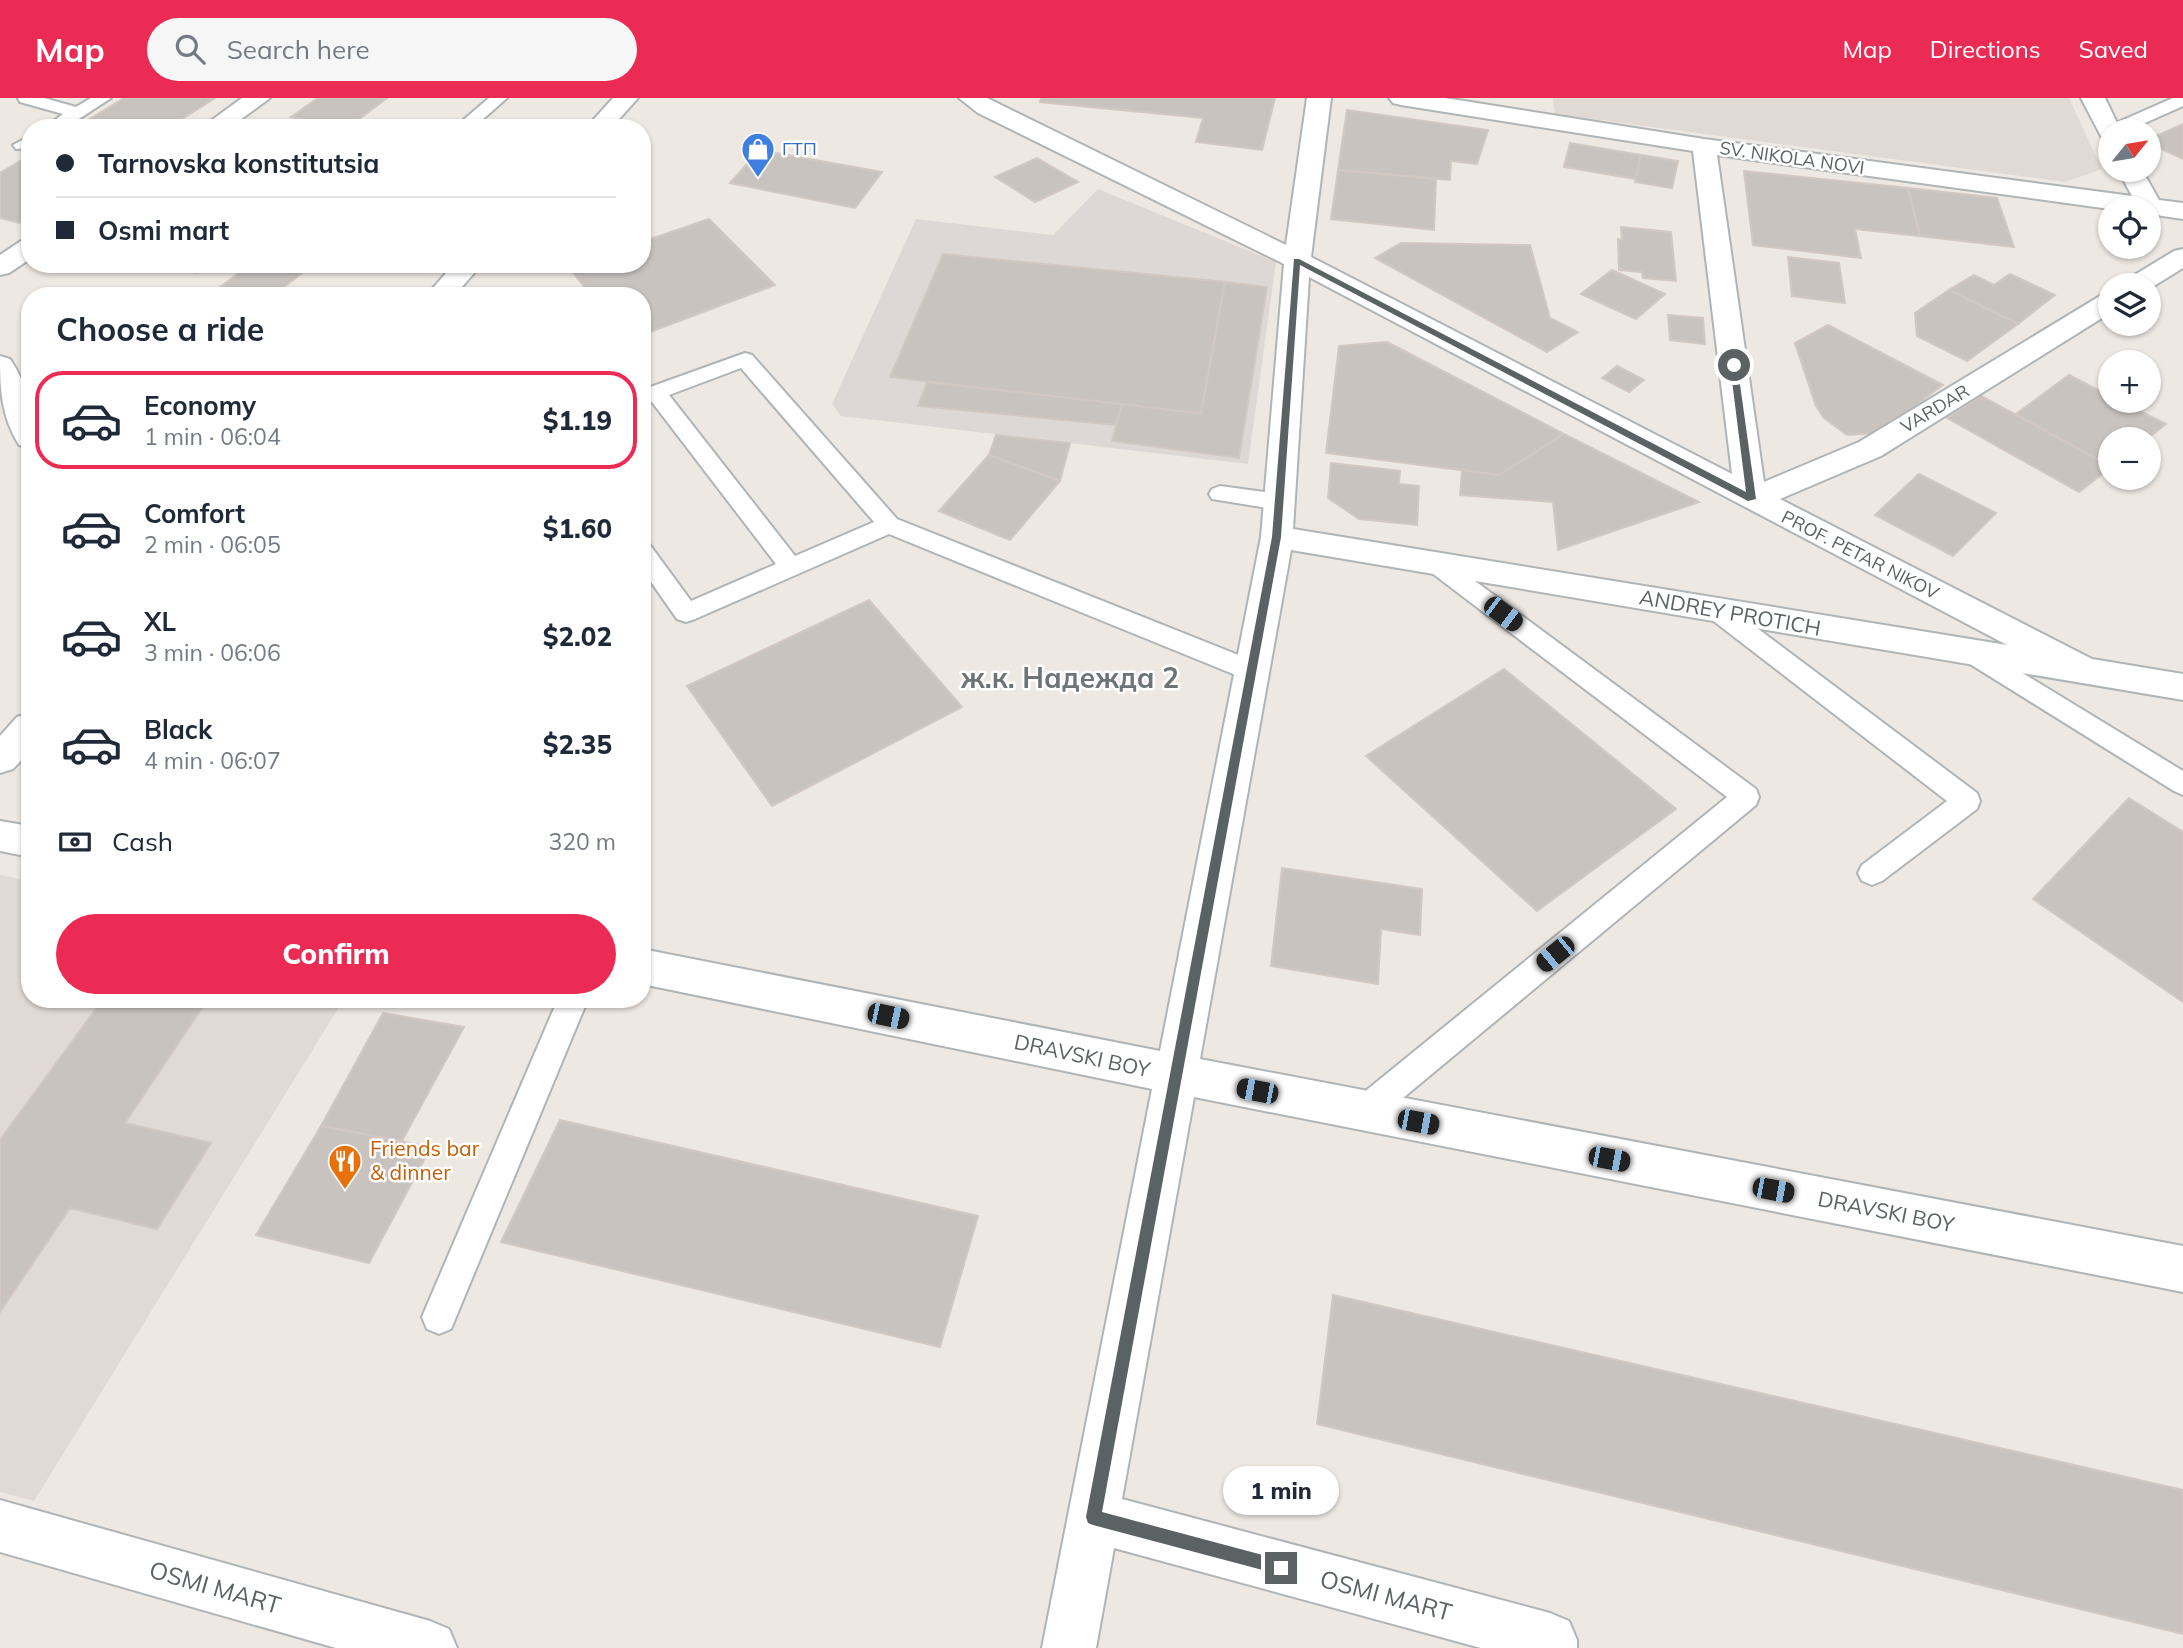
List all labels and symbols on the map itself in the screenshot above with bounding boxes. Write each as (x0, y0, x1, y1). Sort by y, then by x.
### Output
north arrow (2098, 119, 2161, 182)
shop icon: ГТП (739, 130, 777, 179)
street label: SV. NIKOLA NOVI (1718, 136, 1866, 179)
place label: ГТП (782, 137, 817, 160)
route start (1718, 349, 1750, 381)
street label: VARDAR (1896, 379, 1973, 438)
street label: PROF. PETAR NIKOV (1778, 505, 1943, 604)
street label: ANDREY PROTICH (1637, 583, 1823, 641)
car (1480, 593, 1527, 635)
district label: ж.к. Надежда 2 (960, 660, 1179, 695)
car (1533, 933, 1578, 975)
car (866, 1001, 911, 1031)
street label: DRAVSKI BOY (1012, 1028, 1153, 1082)
car (1235, 1077, 1280, 1105)
car (1396, 1108, 1441, 1136)
place label: Friends bar & dinner (370, 1135, 480, 1185)
restaurant icon: Friends bar & dinner (326, 1142, 364, 1191)
car (1587, 1145, 1632, 1173)
car (1751, 1176, 1796, 1204)
street label: DRAVSKI BOY (1816, 1185, 1957, 1237)
callout: 1 min (1223, 1466, 1339, 1516)
route end (1265, 1552, 1297, 1584)
street label: OSMI MART (146, 1554, 285, 1620)
street label: OSMI MART (1317, 1563, 1456, 1627)

